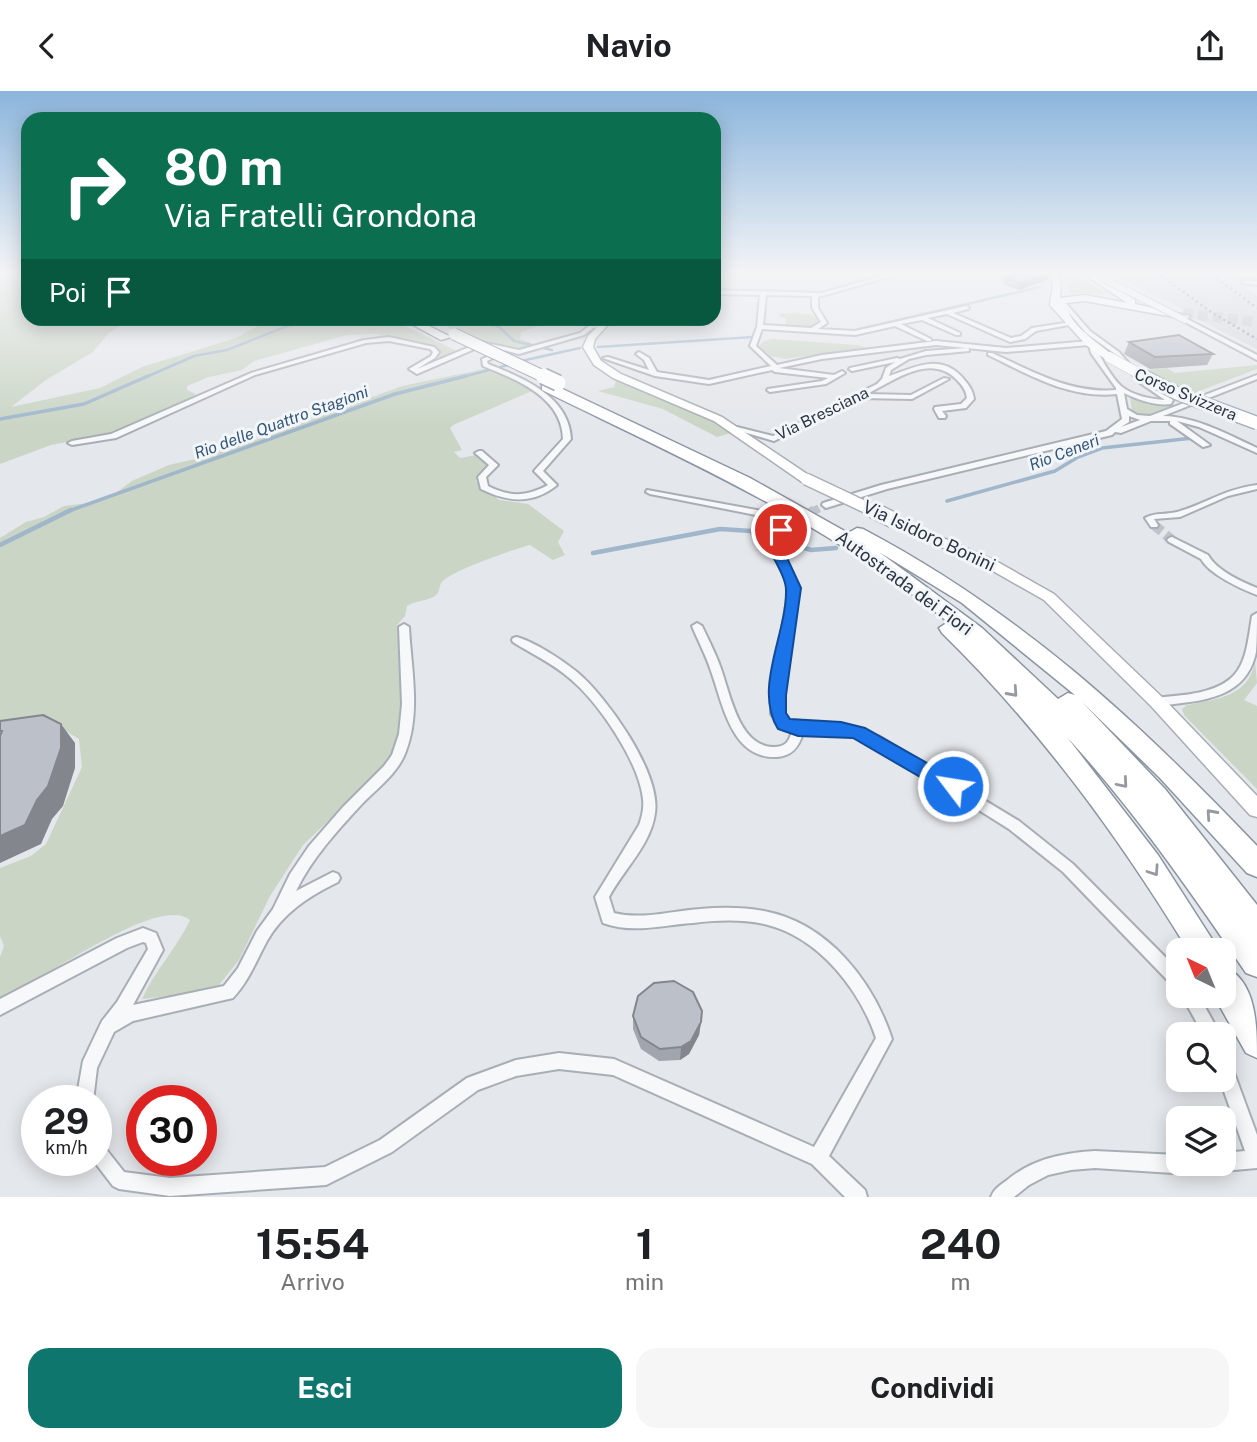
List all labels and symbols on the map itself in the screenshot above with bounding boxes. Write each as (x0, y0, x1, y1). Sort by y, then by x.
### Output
street label: Corso Svizzera (1132, 364, 1240, 425)
water label: Rio delle Quattro Stagioni (192, 382, 371, 463)
street label: Via Bresciana (773, 383, 872, 444)
water label: Rio Ceneri (1026, 430, 1102, 475)
street label: Via Isidoro Bonini (860, 496, 999, 575)
pin (751, 500, 811, 560)
street label: Autostrada dei Fiori (832, 526, 977, 639)
one-way arrow (1005, 684, 1017, 697)
position arrow (916, 749, 990, 823)
one-way arrow (1115, 774, 1127, 787)
one-way arrow (1207, 809, 1219, 822)
one-way arrow (1146, 863, 1159, 876)
north arrow (1166, 938, 1236, 1008)
speed limit sign: 30 (126, 1085, 217, 1176)

